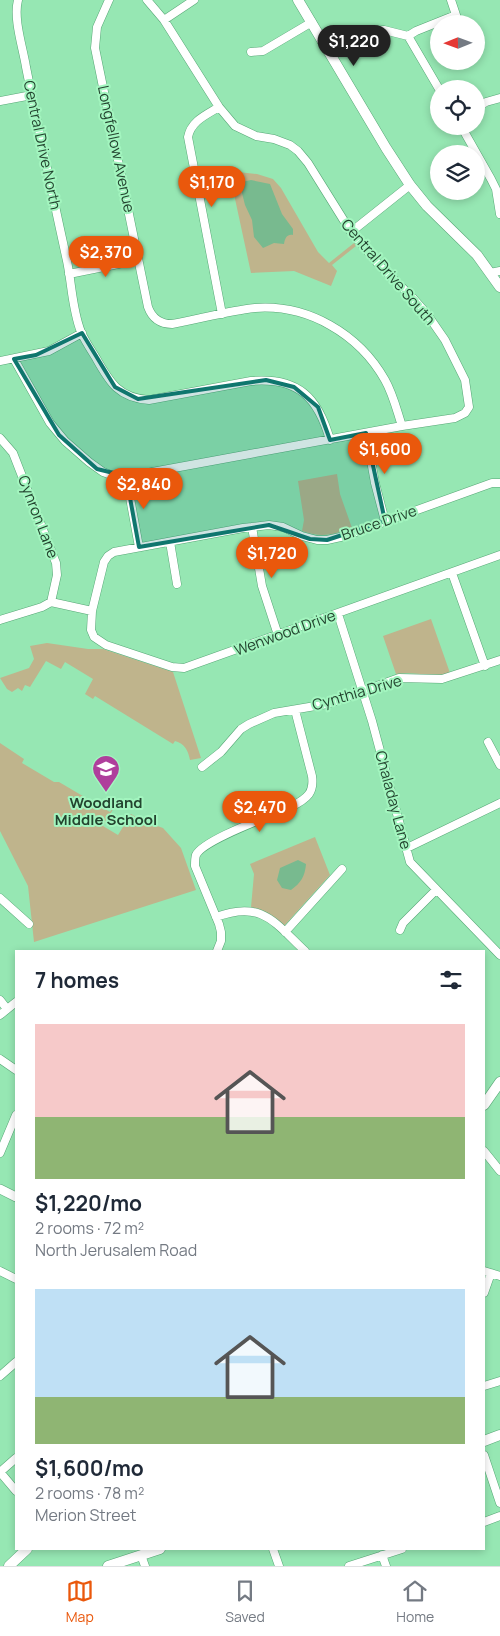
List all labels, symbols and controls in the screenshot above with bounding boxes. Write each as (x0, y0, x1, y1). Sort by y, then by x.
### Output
north arrow (430, 15, 485, 70)
map controls (430, 15, 485, 200)
pin: $1,220 (313, 24, 395, 67)
text: $1,220 (329, 30, 379, 52)
street label: Central Drive North (19, 78, 66, 212)
button: locate (430, 80, 485, 135)
street label: Longfellow Avenue (93, 83, 140, 215)
button: layers (430, 145, 485, 200)
pin: $1,170 (171, 166, 253, 208)
text: $1,170 (189, 171, 235, 193)
street label: Central Drive South (336, 214, 440, 329)
pin: $2,370 (65, 236, 147, 278)
text: $2,370 (80, 241, 132, 263)
pin: $1,600 (344, 432, 426, 475)
text: $1,600 (359, 438, 411, 460)
pin: $2,840 (103, 468, 185, 510)
street label: Cynron Lane (13, 472, 64, 562)
text: $2,840 (117, 473, 171, 495)
street label: Bruce Drive (338, 500, 420, 545)
pin: $1,720 (231, 536, 313, 579)
text: $1,720 (247, 542, 297, 564)
street label: Wenwood Drive (231, 604, 339, 661)
street label: Cynthia Drive (310, 670, 404, 715)
street label: Chaladay Lane (370, 748, 417, 852)
school or university icon: Woodland Middle School (91, 754, 121, 793)
pin: $2,470 (219, 790, 301, 833)
place label: Woodland Middle School (55, 792, 157, 830)
text: $2,470 (233, 796, 287, 818)
text: 7 homes (35, 966, 119, 994)
icon: filters (437, 966, 465, 994)
icon: home (205, 1057, 295, 1147)
text: $1,220/mo (35, 1189, 142, 1217)
text: 2 rooms · 72 m² (35, 1217, 144, 1239)
text: North Jerusalem Road (35, 1239, 197, 1261)
icon: home (205, 1322, 295, 1412)
text: $1,600/mo (35, 1454, 144, 1482)
text: 2 rooms · 78 m² (35, 1482, 144, 1504)
text: Merion Street (35, 1504, 136, 1526)
tab: Map (66, 1577, 94, 1626)
tab: Saved (225, 1577, 265, 1626)
tab: Home (396, 1577, 434, 1626)

